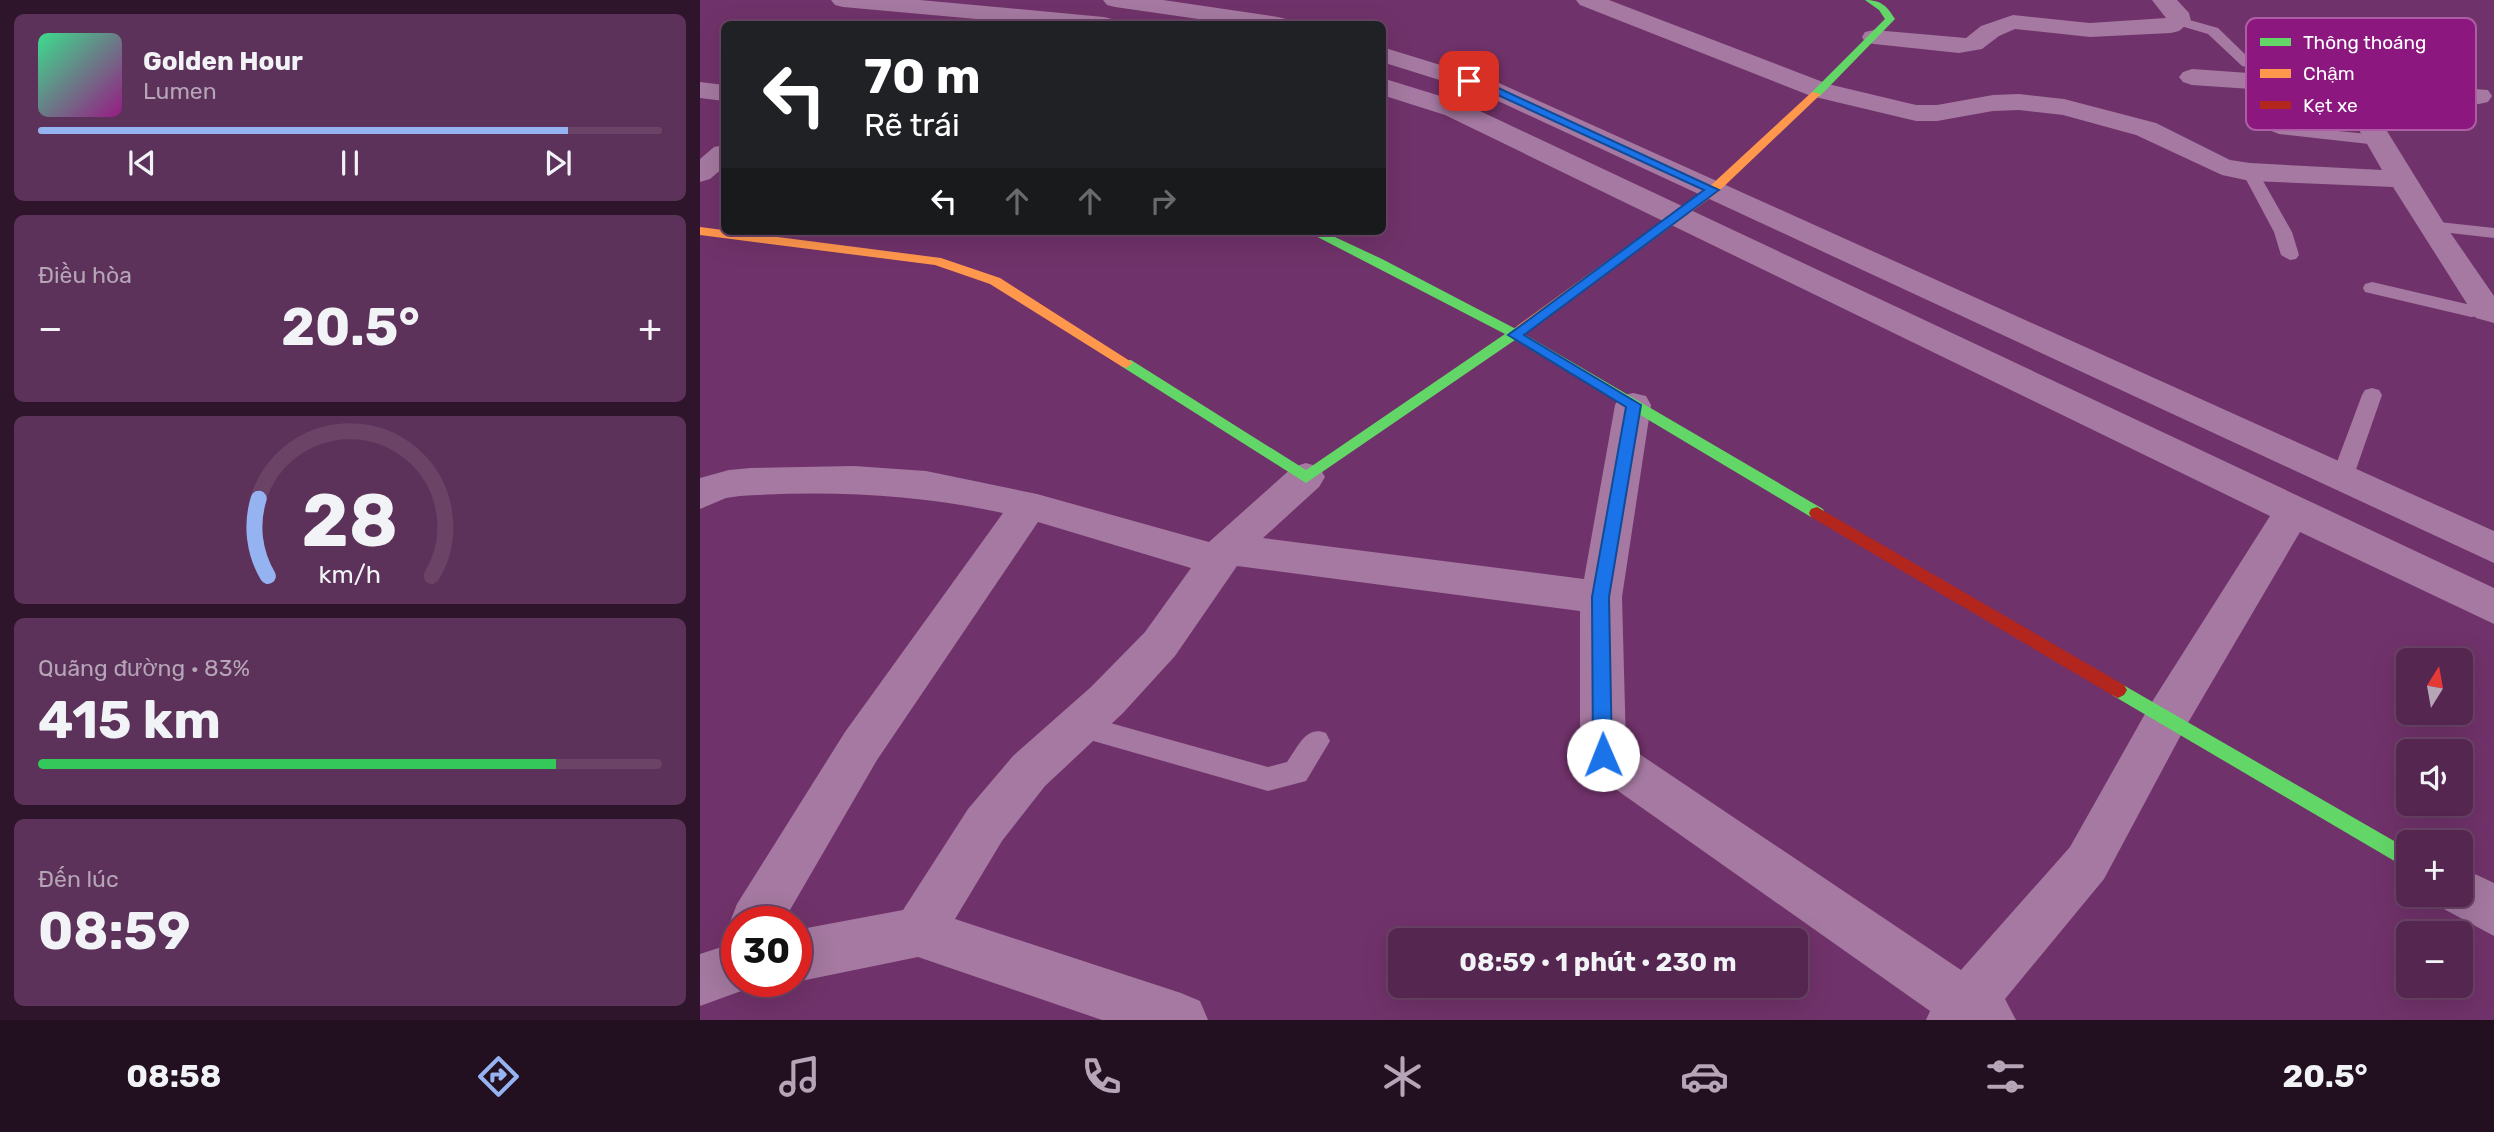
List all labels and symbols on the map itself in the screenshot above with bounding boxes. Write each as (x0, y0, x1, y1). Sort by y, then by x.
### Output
legend (2246, 18, 2476, 130)
text: Thông thoáng (2303, 31, 2426, 54)
pin (1439, 51, 1499, 111)
text: Chậm (2303, 62, 2355, 85)
text: Kẹt xe (2303, 94, 2358, 117)
north arrow (2396, 648, 2473, 724)
position arrow (1566, 718, 1640, 792)
speed limit sign: 30 (721, 906, 812, 997)

